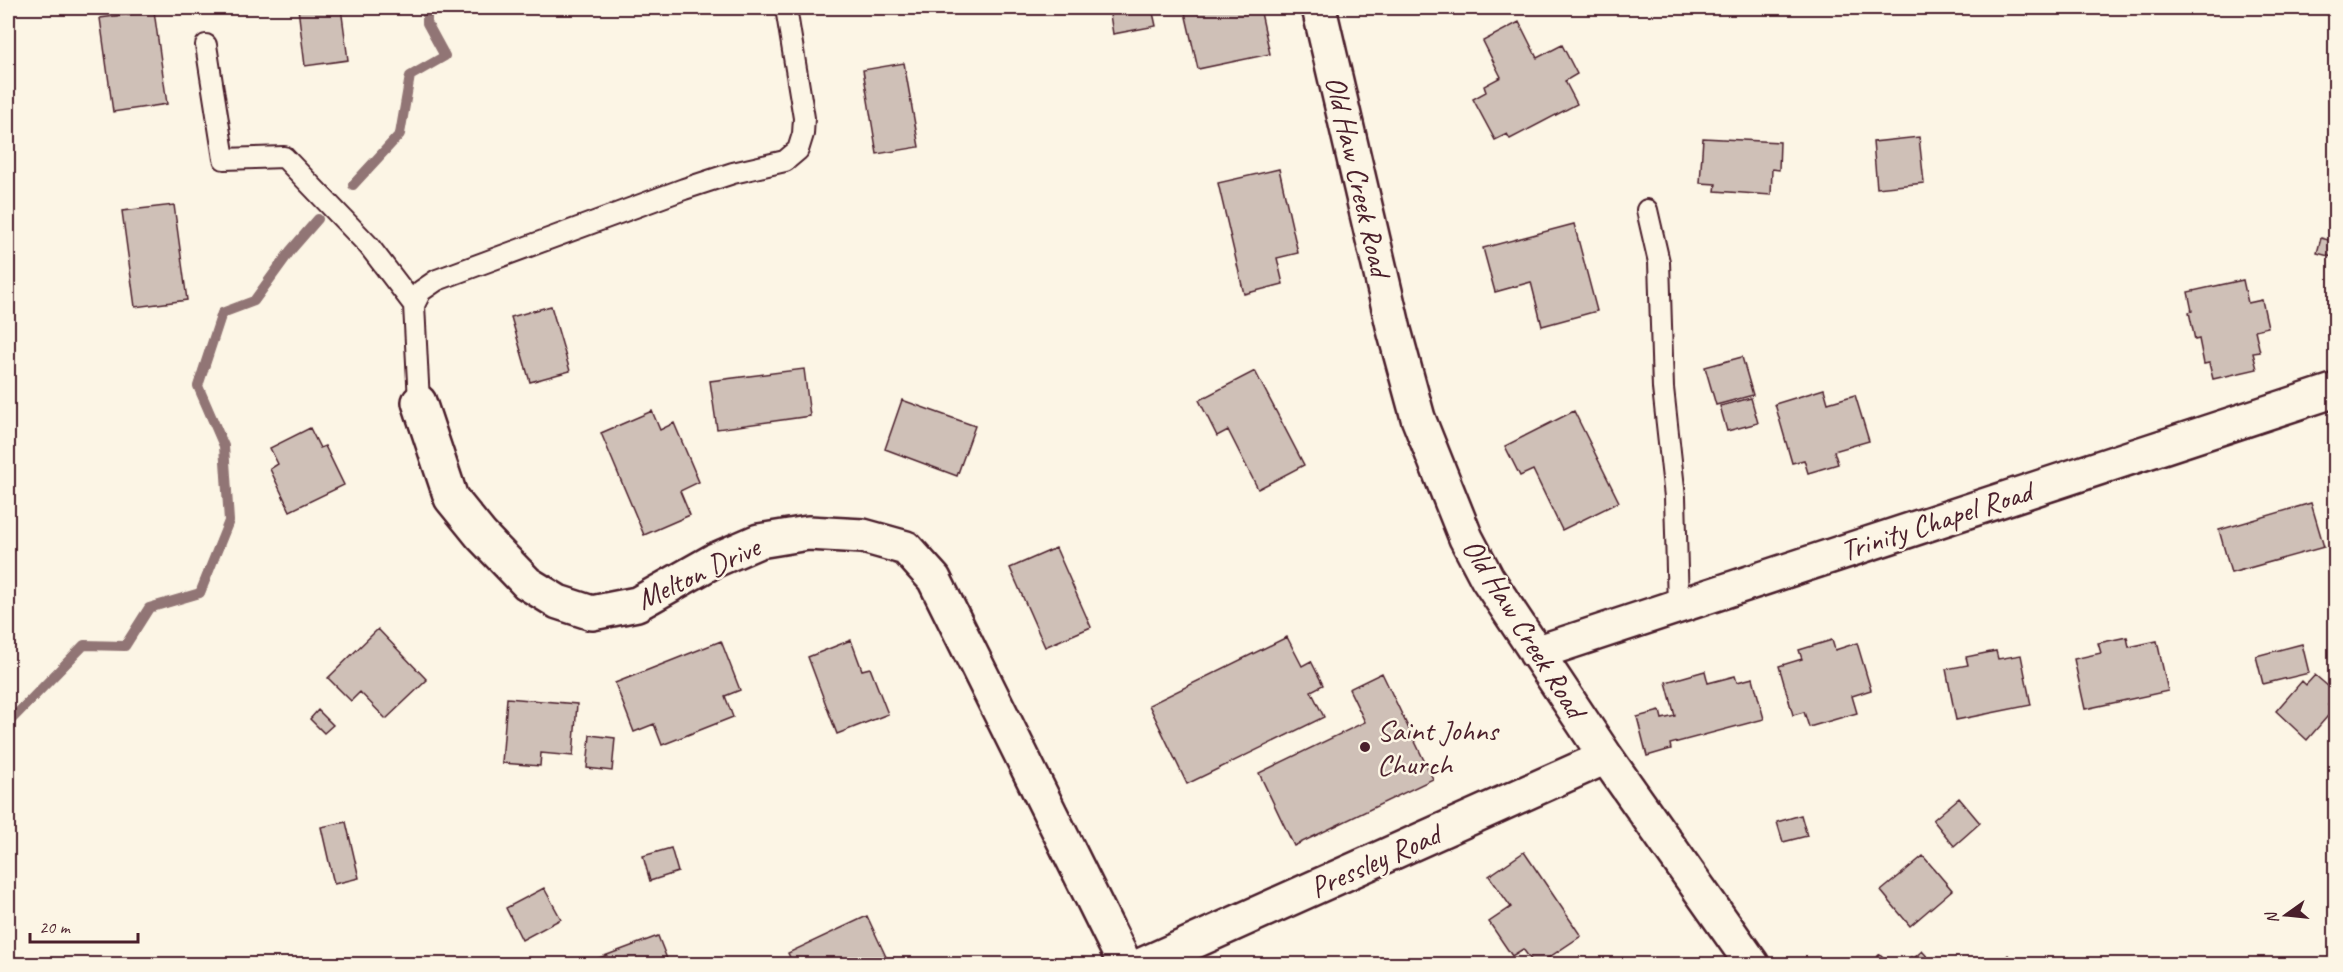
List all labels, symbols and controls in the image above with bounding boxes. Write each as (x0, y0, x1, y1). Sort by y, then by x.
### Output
street label: Old Haw Creek Road (1316, 72, 1400, 284)
street label: Trinity Chapel Road (1836, 471, 2040, 570)
street label: Melton Drive (630, 527, 768, 618)
street label: Old Haw Creek Road (1454, 531, 1596, 728)
place label: Saint Johns Church (1377, 711, 1501, 783)
marker: Saint Johns Church (1358, 740, 1372, 754)
street label: Pressley Road (1304, 814, 1450, 907)
north arrow (2256, 885, 2316, 945)
scale bar (30, 906, 138, 944)
text: N (2261, 908, 2283, 926)
text: 20 m (39, 916, 72, 938)

